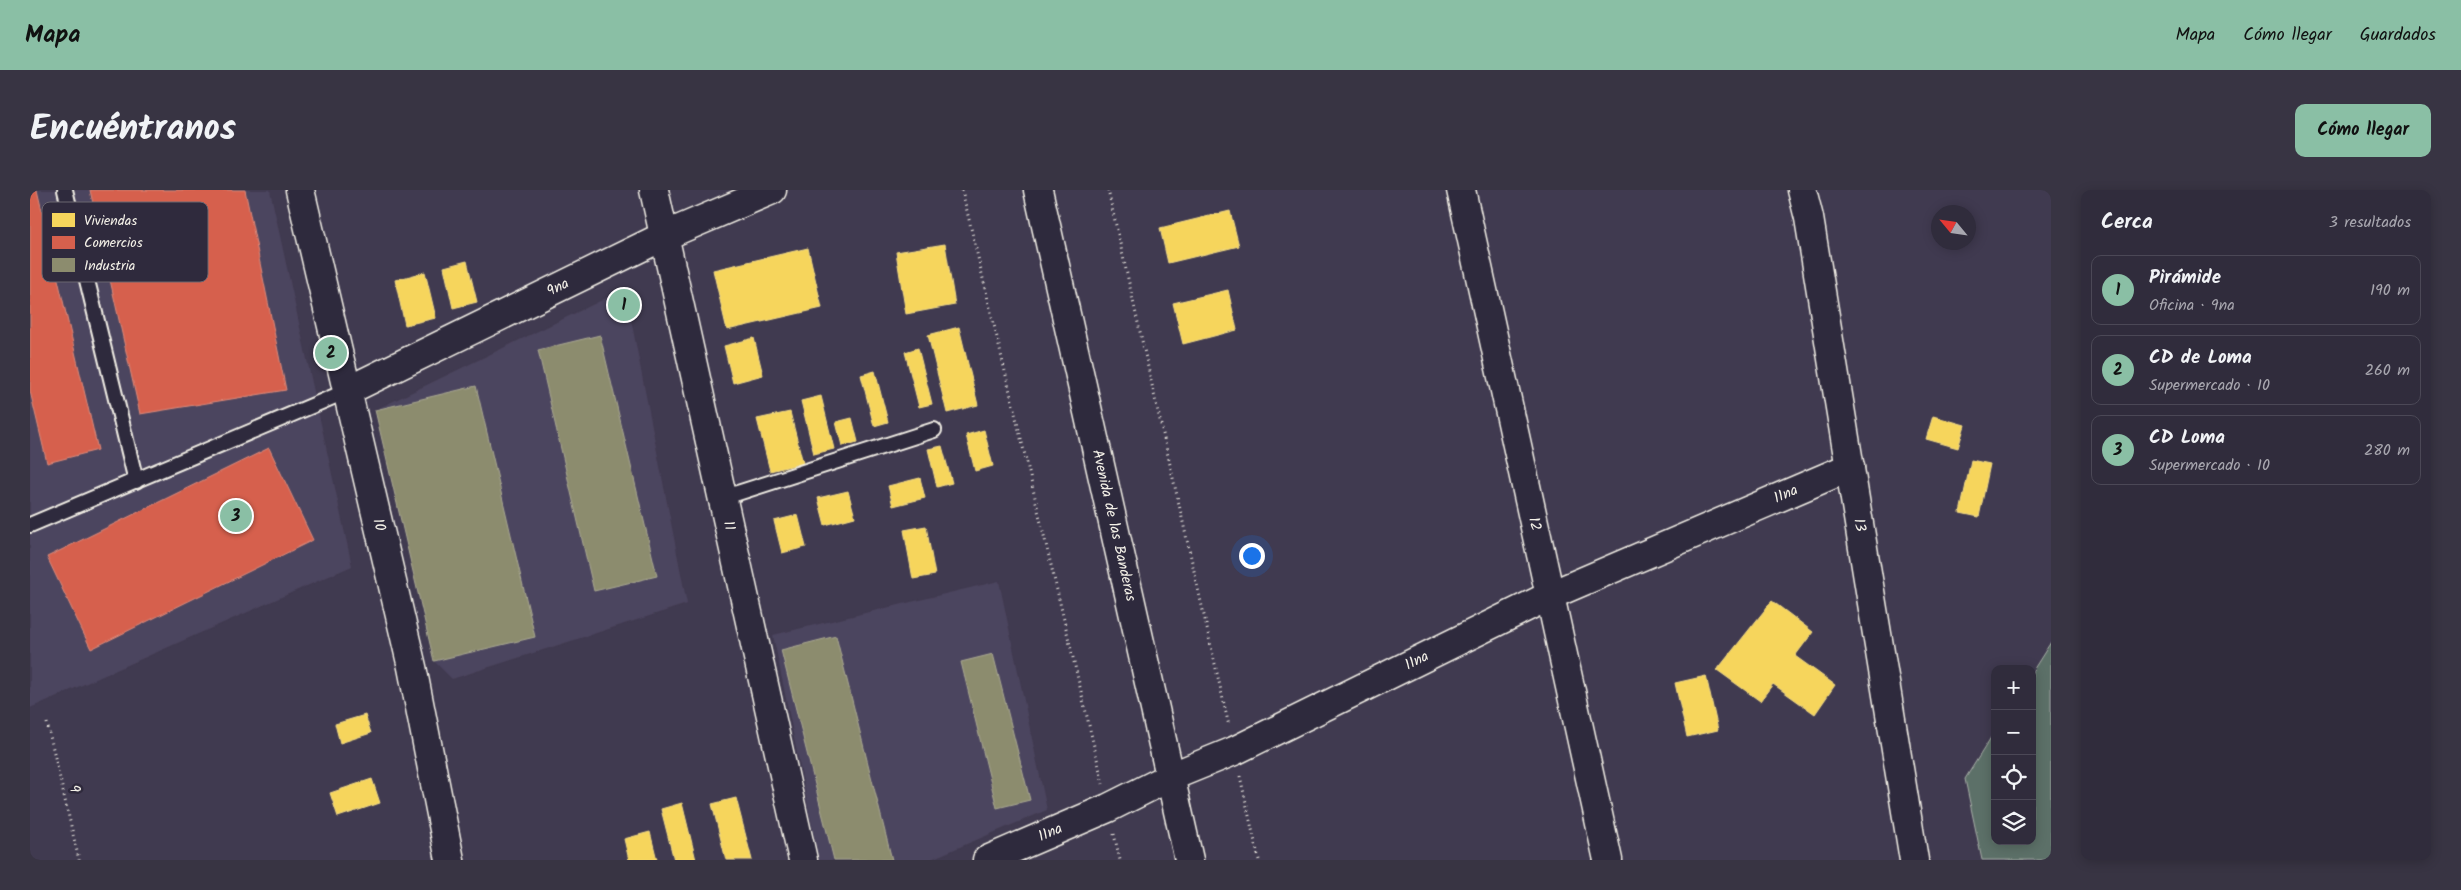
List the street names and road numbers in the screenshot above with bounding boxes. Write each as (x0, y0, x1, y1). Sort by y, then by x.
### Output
street label: 9na (543, 272, 573, 303)
street label: Avenida de las Banderas (1085, 447, 1143, 604)
street label: 11na (1770, 479, 1802, 510)
street label: 12 (1521, 515, 1547, 533)
street label: 10 (366, 516, 392, 534)
street label: 13 (1846, 517, 1872, 534)
street label: 11 (716, 519, 741, 533)
street label: 11na (1401, 645, 1433, 677)
street label: 9 (61, 783, 87, 796)
street label: 11na (1034, 817, 1066, 849)

